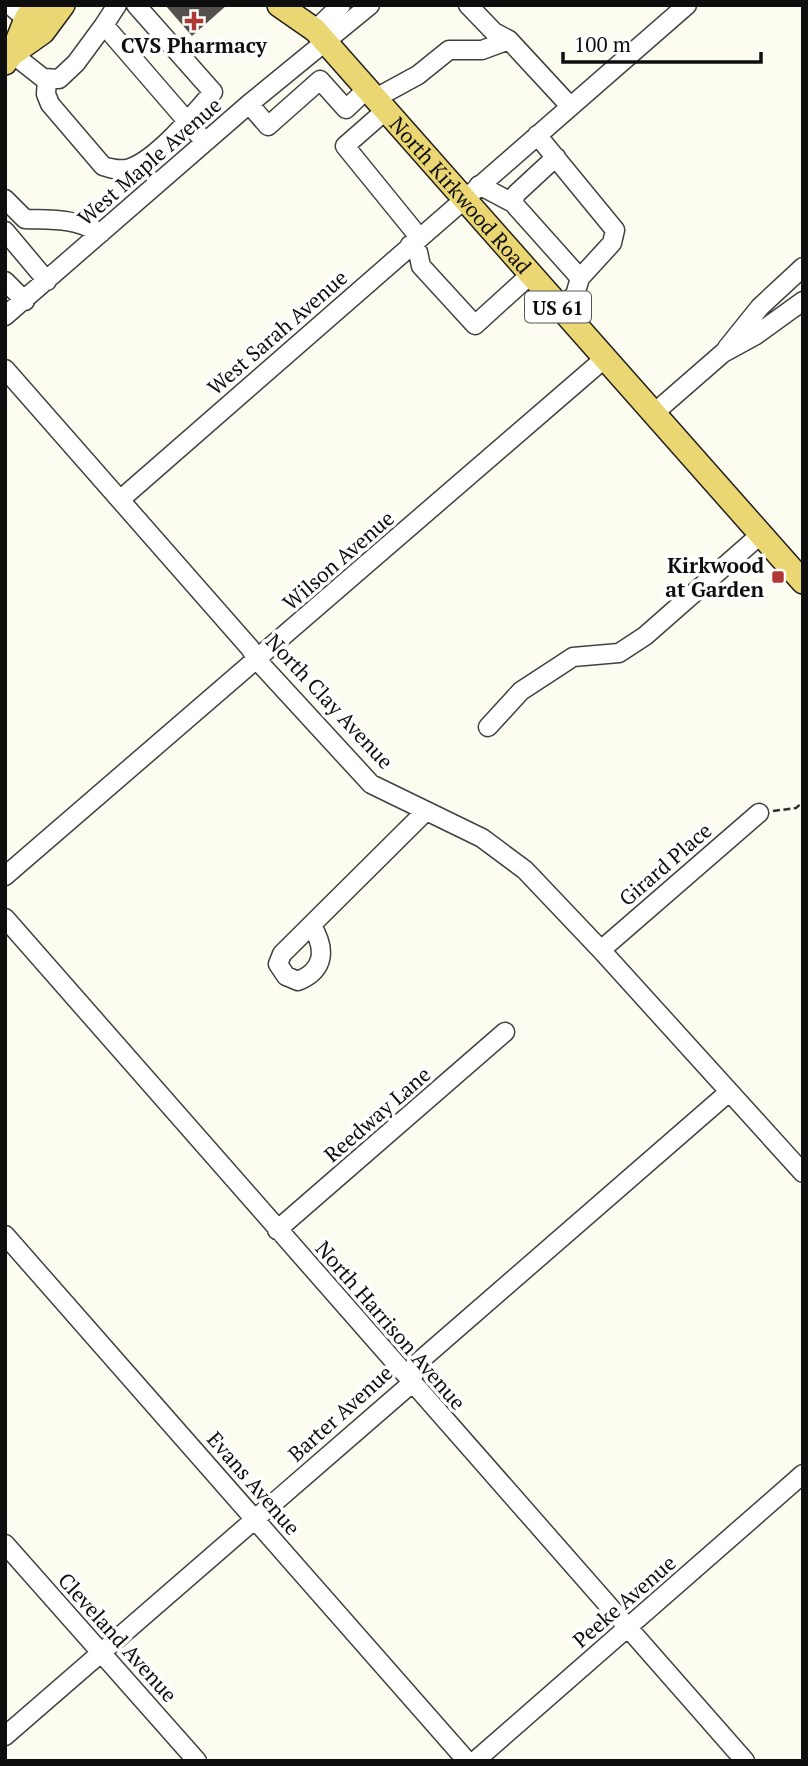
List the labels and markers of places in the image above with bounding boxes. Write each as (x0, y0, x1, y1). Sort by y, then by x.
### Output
marker: CVS Pharmacy (186, 13, 202, 29)
place label: CVS Pharmacy (121, 31, 268, 59)
place label: Kirkwood at Garden (665, 551, 764, 603)
marker: Kirkwood at Garden (770, 569, 786, 585)

